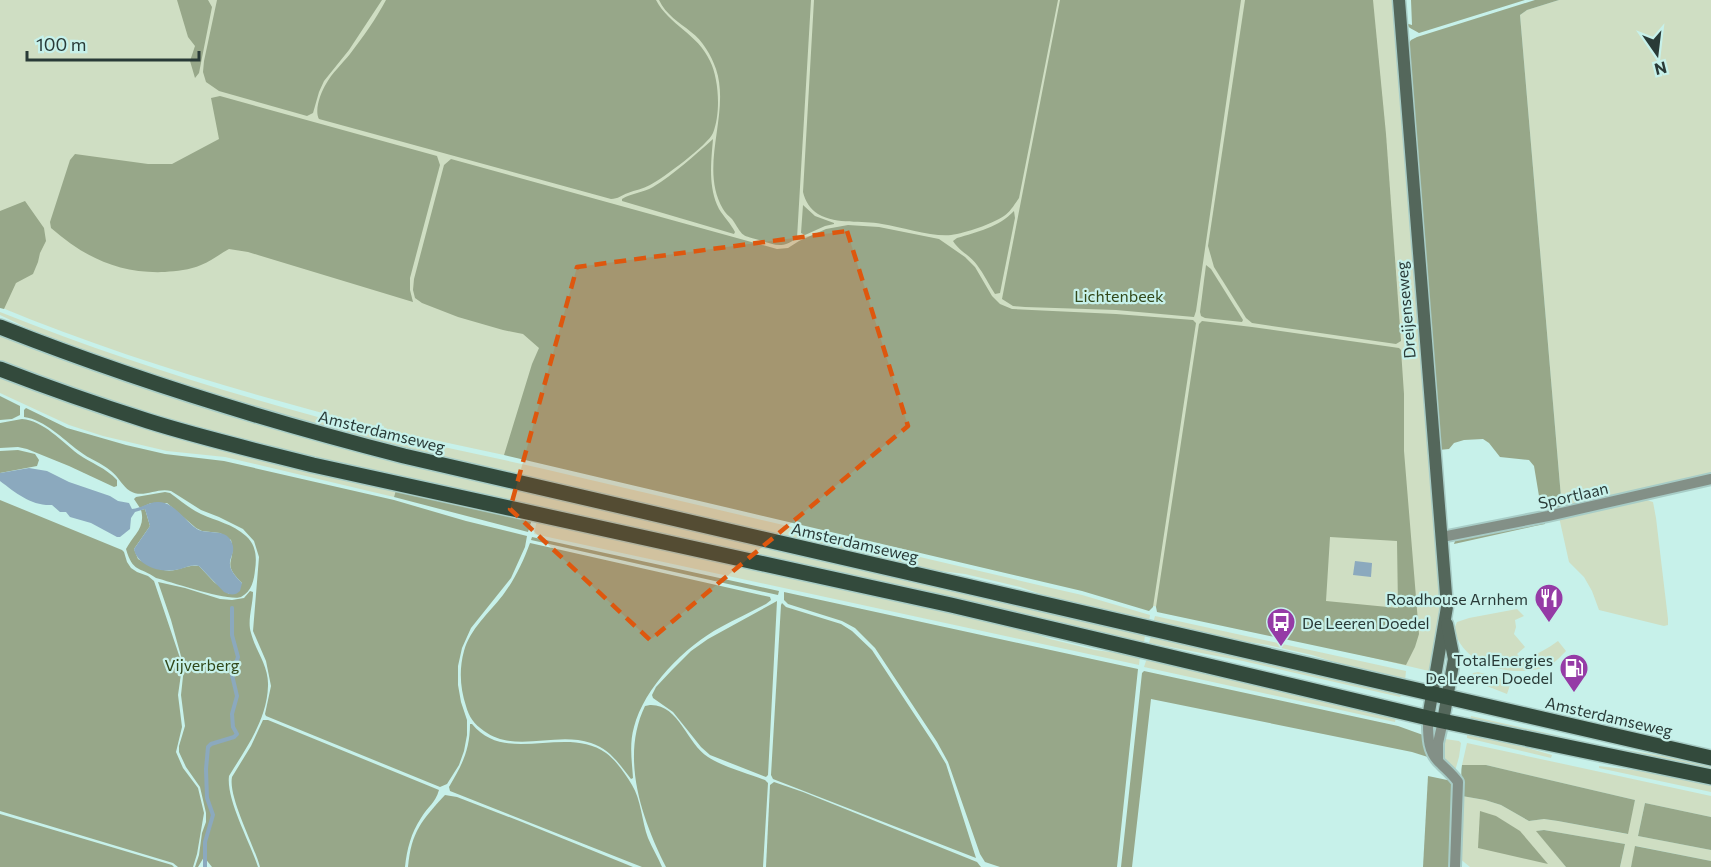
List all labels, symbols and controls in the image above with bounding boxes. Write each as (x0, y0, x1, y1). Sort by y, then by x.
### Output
scale bar (27, 24, 200, 62)
north arrow (1627, 24, 1687, 84)
text: 100 m (36, 33, 86, 55)
text: N (1653, 58, 1669, 80)
street label: Dreijenseweg (1391, 260, 1419, 359)
park label: Lichtenbeek (1074, 286, 1164, 305)
street label: Amsterdamseweg (317, 406, 448, 456)
street label: Sportlaan (1536, 478, 1610, 512)
street label: Amsterdamseweg (790, 518, 921, 566)
restaurant icon: Roadhouse Arnhem (1533, 582, 1565, 624)
place label: Roadhouse Arnhem (1386, 589, 1528, 608)
bus stop icon: De Leeren Doedel (1265, 606, 1297, 648)
place label: De Leeren Doedel (1302, 613, 1430, 632)
place label: TotalEnergies De Leeren Doedel (1425, 650, 1553, 687)
fuel station icon: TotalEnergies De Leeren Doedel (1558, 652, 1590, 694)
park label: Vijverberg (165, 655, 240, 674)
street label: Amsterdamseweg (1544, 692, 1675, 740)

